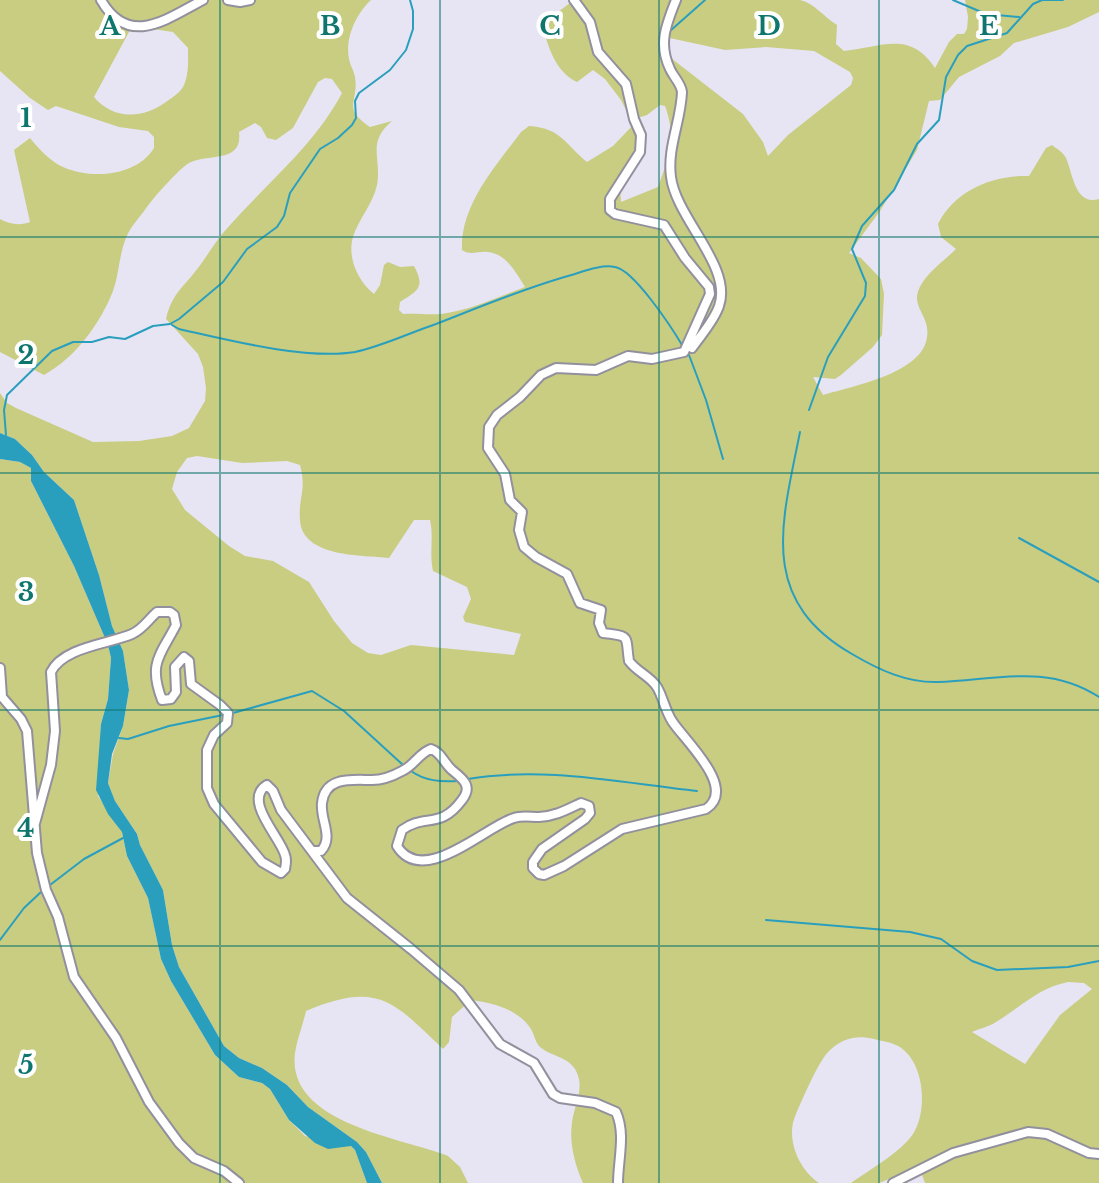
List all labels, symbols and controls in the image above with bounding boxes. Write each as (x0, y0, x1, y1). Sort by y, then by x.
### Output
text: A (98, 10, 121, 42)
text: B (320, 10, 340, 42)
text: C (539, 10, 561, 42)
text: D (757, 10, 781, 42)
text: E (979, 10, 999, 42)
text: 1 (20, 102, 32, 134)
text: 2 (18, 339, 34, 371)
text: 3 (18, 576, 34, 608)
text: 4 (17, 812, 35, 844)
text: 5 (18, 1049, 34, 1081)

